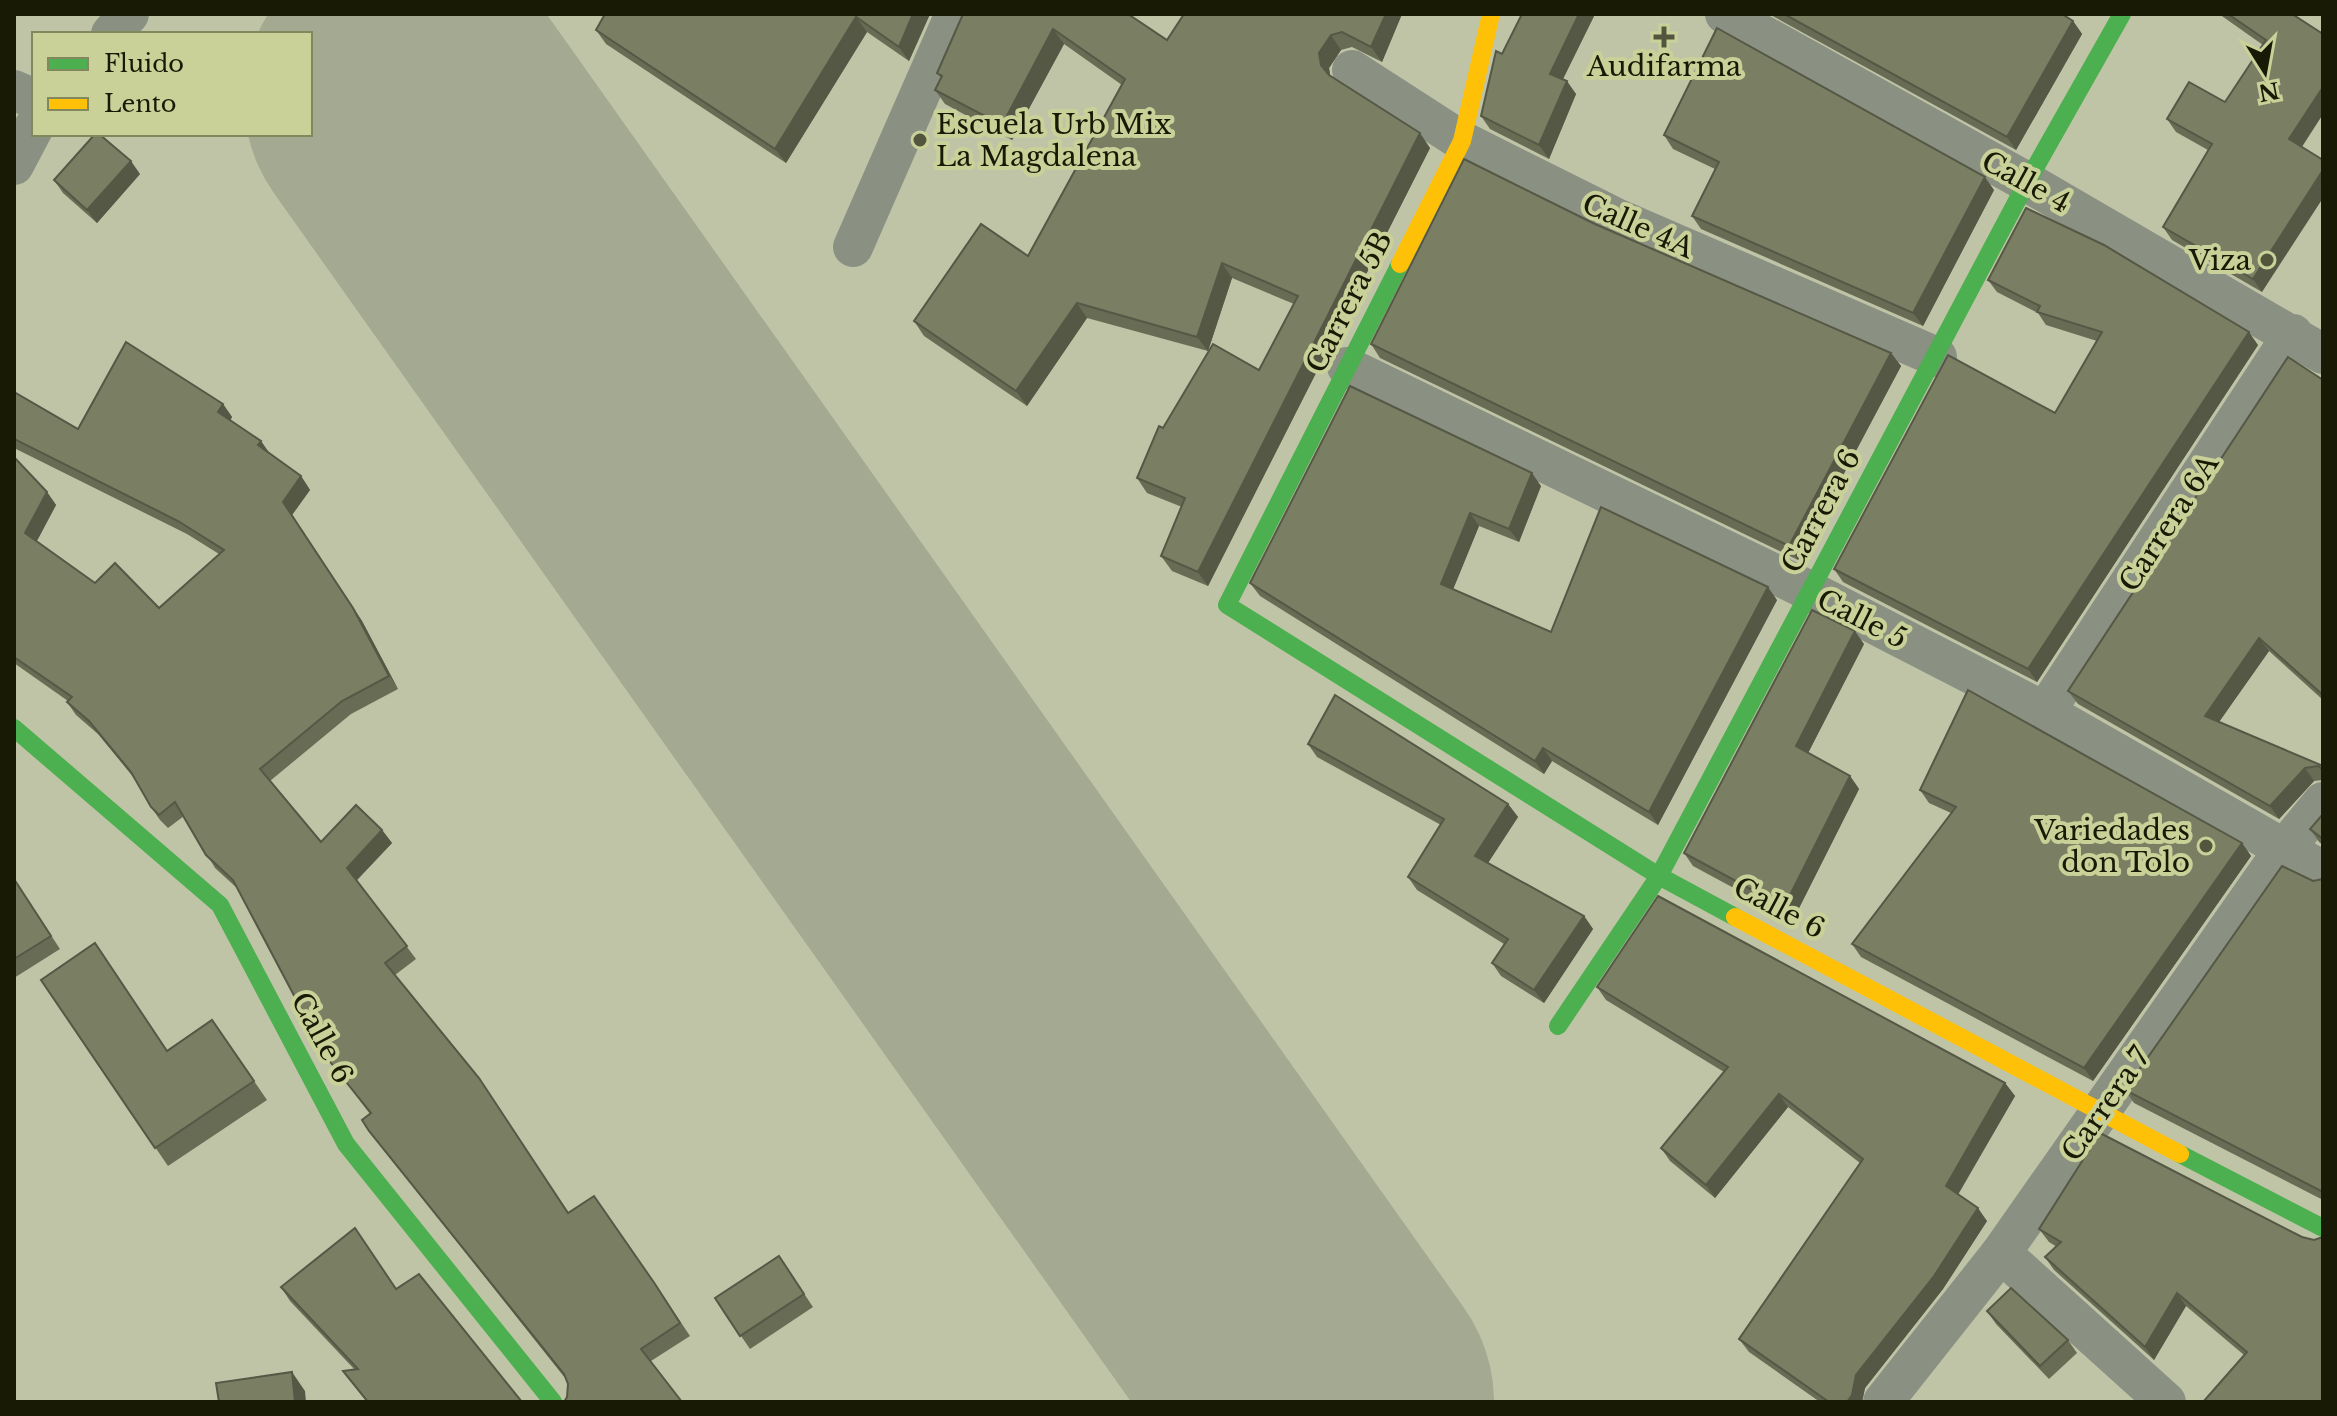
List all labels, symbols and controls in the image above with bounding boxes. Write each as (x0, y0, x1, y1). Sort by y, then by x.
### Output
marker: Audifarma (1655, 28, 1673, 46)
legend (32, 32, 312, 136)
north arrow (2225, 32, 2305, 112)
text: Fluido (104, 49, 184, 78)
place label: Audifarma (1586, 49, 1742, 84)
text: N (2256, 76, 2281, 106)
text: Lento (104, 89, 177, 118)
place label: Escuela Urb Mix La Magdalena (936, 107, 1171, 174)
marker: Escuela Urb Mix La Magdalena (911, 131, 929, 149)
street label: Calle 4 (1975, 143, 2077, 221)
street label: Calle 4A (1577, 186, 1699, 266)
street label: Carrera 5B (1298, 225, 1400, 379)
place label: Viza (2188, 243, 2251, 278)
marker: Viza (2258, 251, 2276, 269)
street label: Carrera 6 (1774, 443, 1868, 579)
street label: Carrera 6A (2112, 447, 2227, 598)
street label: Calle 5 (1811, 582, 1913, 656)
place label: Variedades don Tolo (2033, 813, 2190, 880)
marker: Variedades don Tolo (2197, 837, 2215, 855)
street label: Calle 6 (1727, 869, 1831, 947)
street label: Calle 6 (283, 986, 361, 1090)
street label: Carrera 7 (2054, 1040, 2158, 1168)

